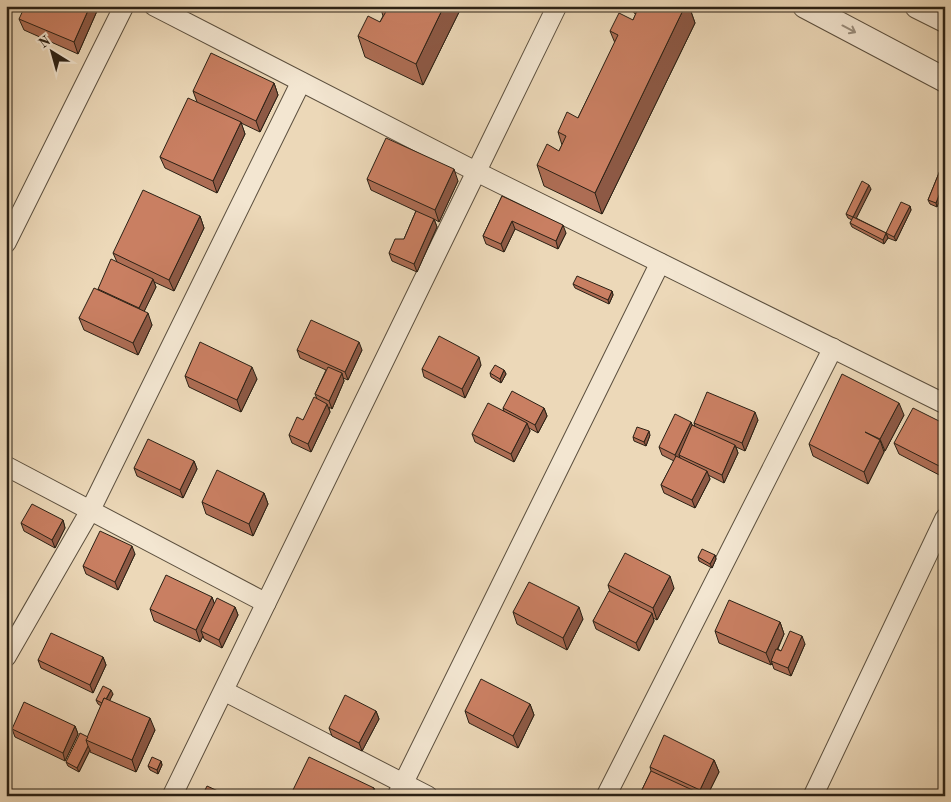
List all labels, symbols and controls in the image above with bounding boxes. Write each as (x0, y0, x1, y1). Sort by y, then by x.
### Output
one-way arrow (841, 24, 856, 34)
north arrow (28, 28, 78, 78)
text: N (36, 33, 54, 51)

